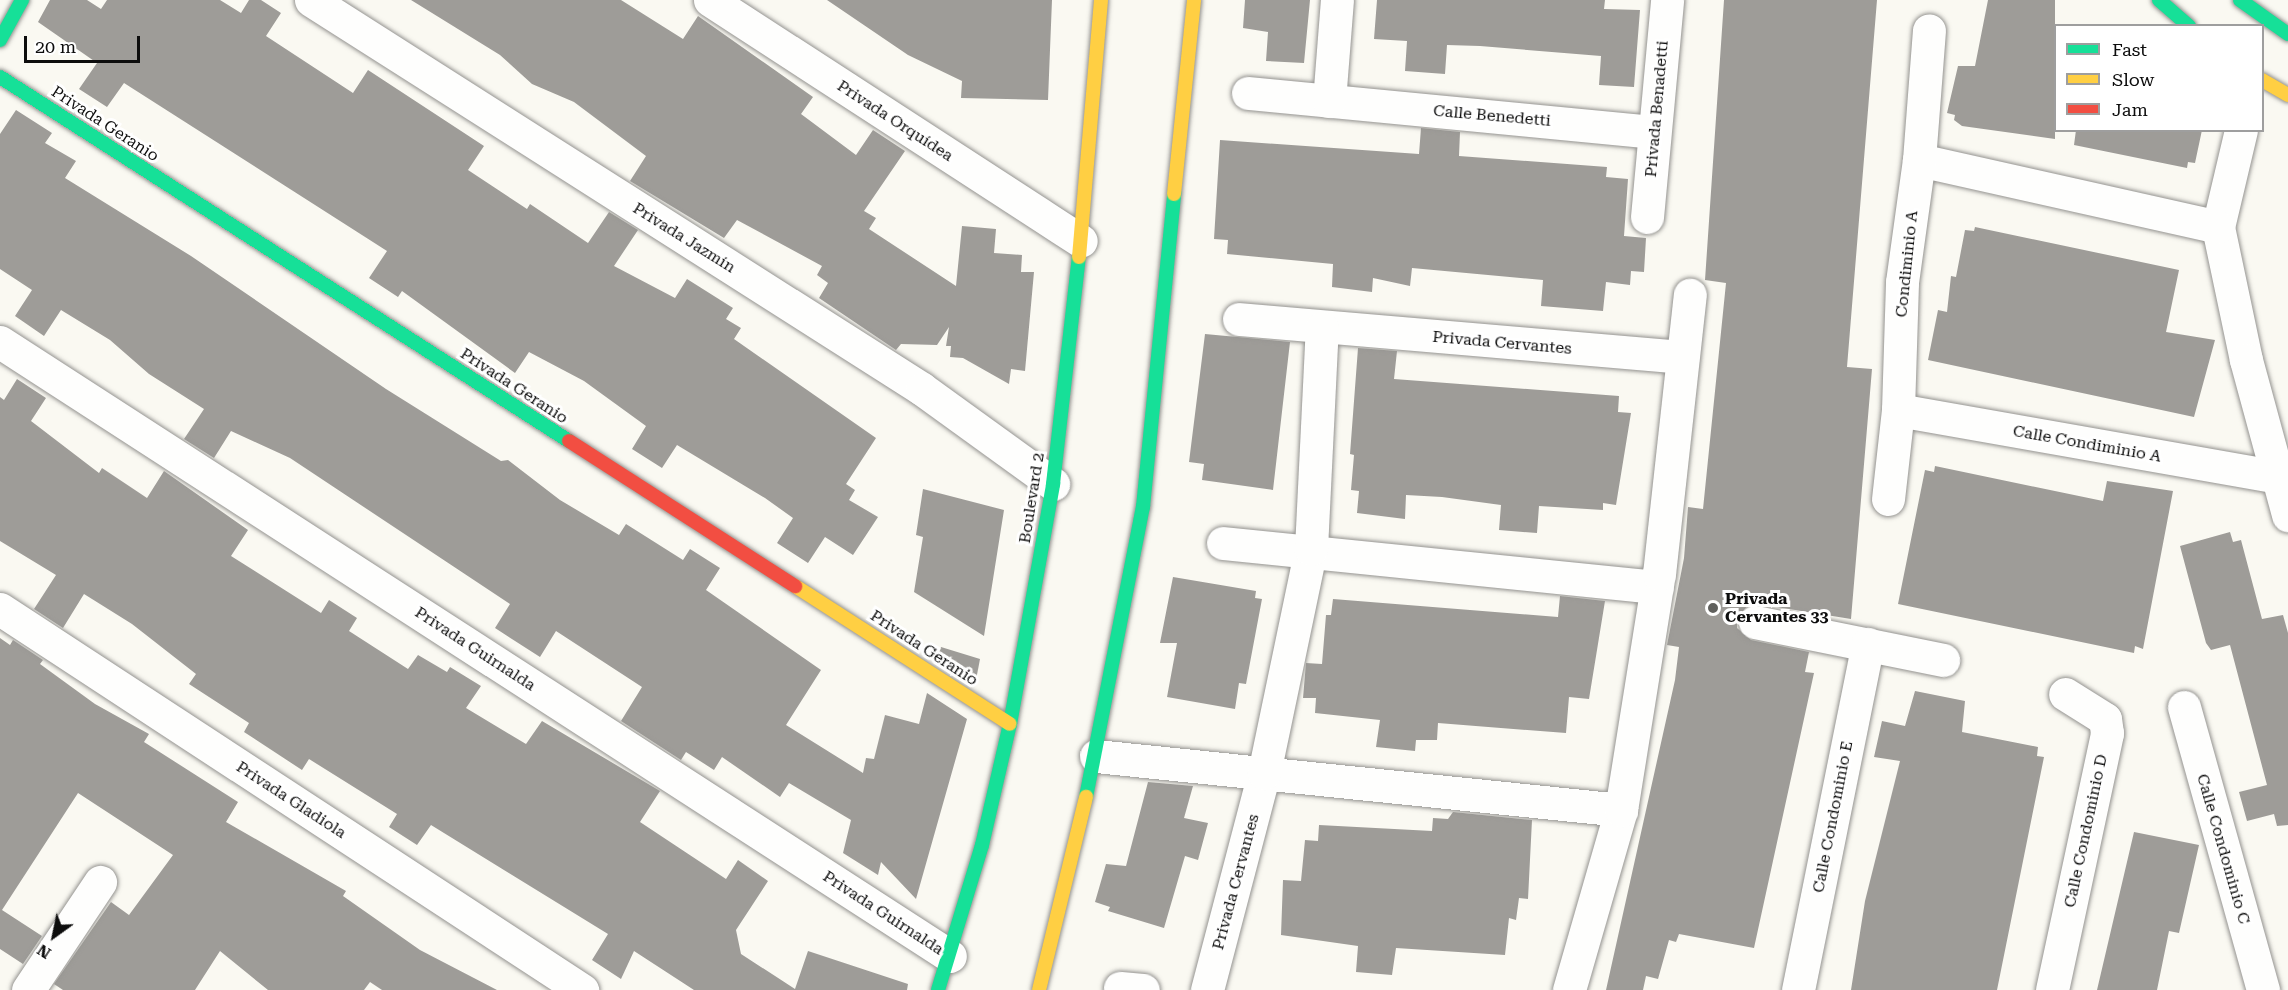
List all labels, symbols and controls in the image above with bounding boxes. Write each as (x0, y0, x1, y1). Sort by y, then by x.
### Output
scale bar (27, 24, 142, 62)
legend (2054, 24, 2264, 132)
text: 20 m (35, 36, 76, 57)
text: Fast (2112, 39, 2147, 60)
street label: Privada Benadetti (1641, 40, 1673, 178)
text: Slow (2112, 69, 2154, 90)
street label: Privada Orquídea (833, 76, 957, 166)
street label: Privada Geranio (48, 82, 162, 166)
text: Jam (2112, 99, 2148, 120)
street label: Calle Benedetti (1432, 101, 1552, 131)
street label: Privada Jazmín (629, 199, 739, 277)
street label: Condiminio A (1892, 210, 1922, 318)
street label: Privada Cervantes (1432, 327, 1572, 359)
street label: Privada Geranio (457, 344, 571, 428)
street label: Calle Condiminio A (2011, 422, 2163, 466)
street label: Boulevard 2 (1015, 451, 1049, 545)
place label: Privada Cervantes 33 (1725, 589, 1828, 627)
marker: Privada Cervantes 33 (1706, 601, 1720, 615)
street label: Privada Guirnalda (411, 603, 539, 695)
street label: Privada Geranio (867, 606, 981, 690)
street label: Calle Condominio E (1809, 740, 1857, 894)
street label: Calle Condominio D (2060, 753, 2112, 909)
street label: Privada Gladiola (232, 757, 350, 843)
street label: Calle Condominio C (2192, 772, 2254, 926)
street label: Privada Cervantes (1209, 812, 1263, 952)
street label: Privada Guirnalda (819, 867, 947, 959)
north arrow (24, 906, 84, 966)
text: N (34, 940, 54, 963)

